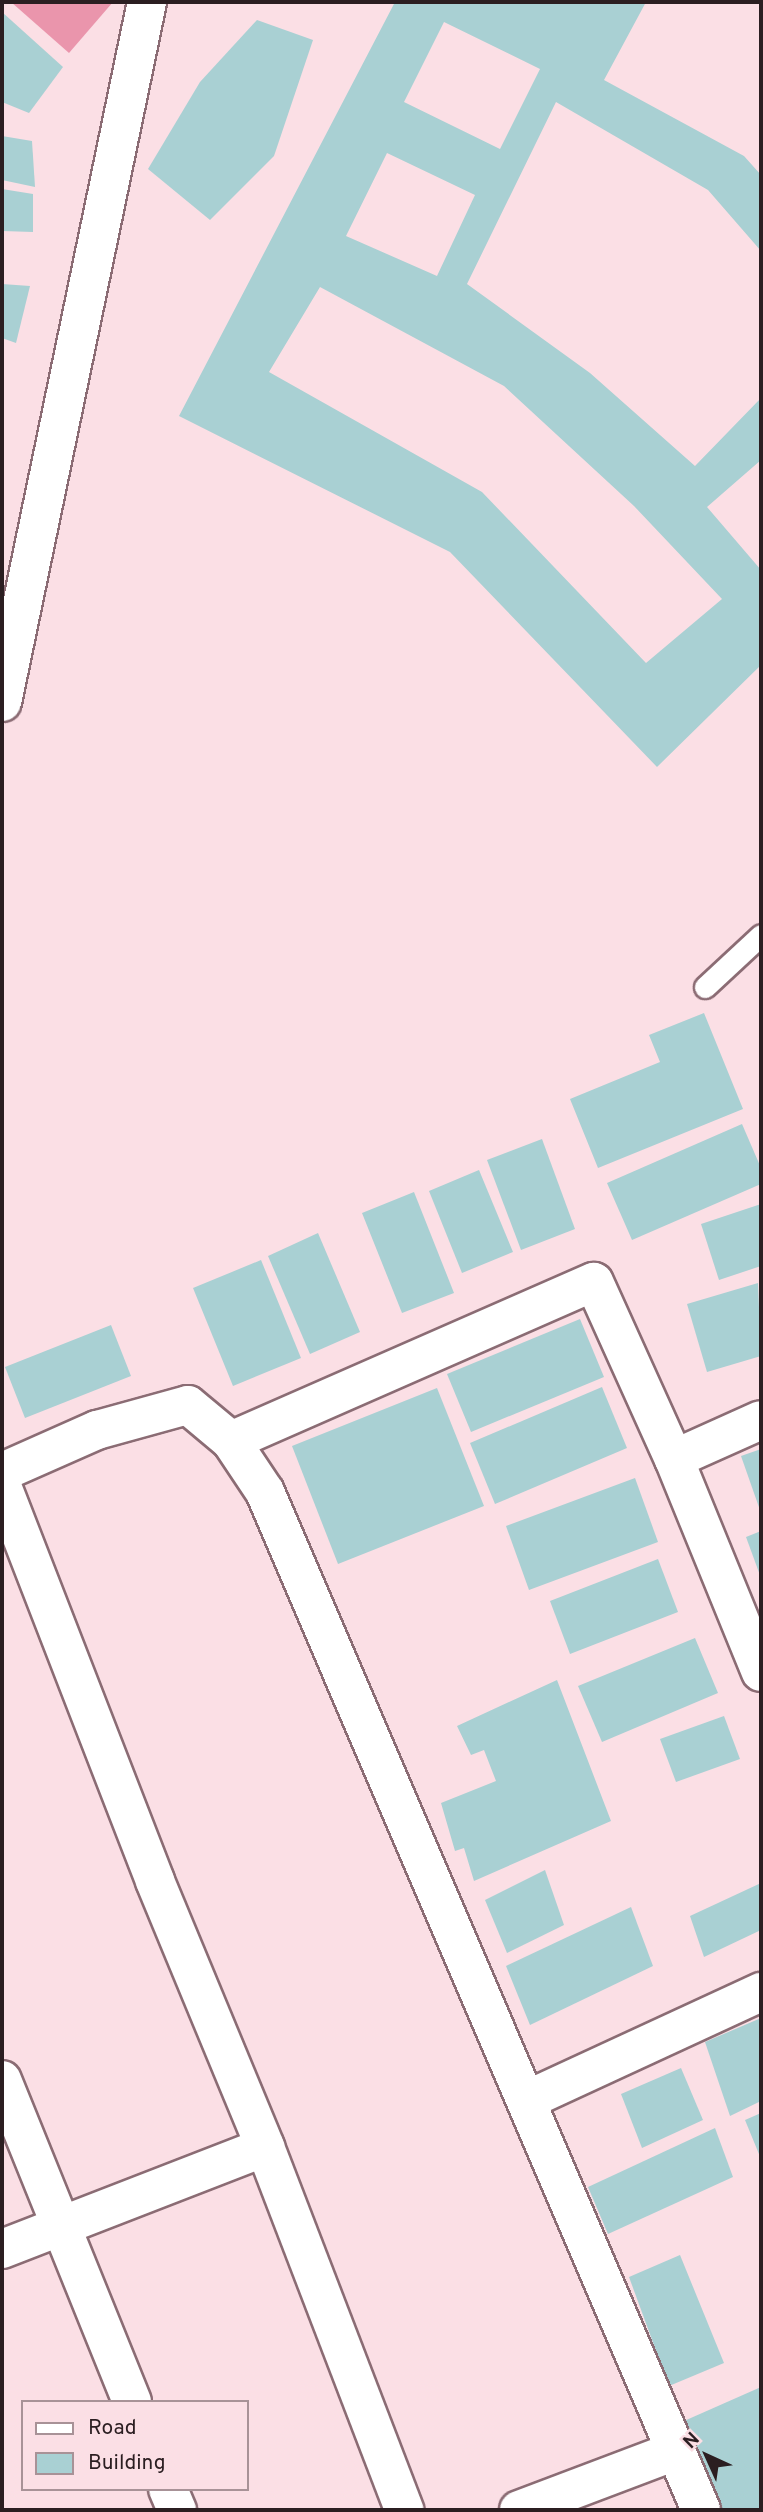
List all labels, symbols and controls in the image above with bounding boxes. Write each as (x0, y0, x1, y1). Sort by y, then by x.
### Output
legend (21, 2400, 248, 2491)
text: Road (88, 2415, 137, 2442)
north arrow (672, 2421, 742, 2491)
text: N (679, 2428, 705, 2454)
text: Building (88, 2450, 166, 2477)

